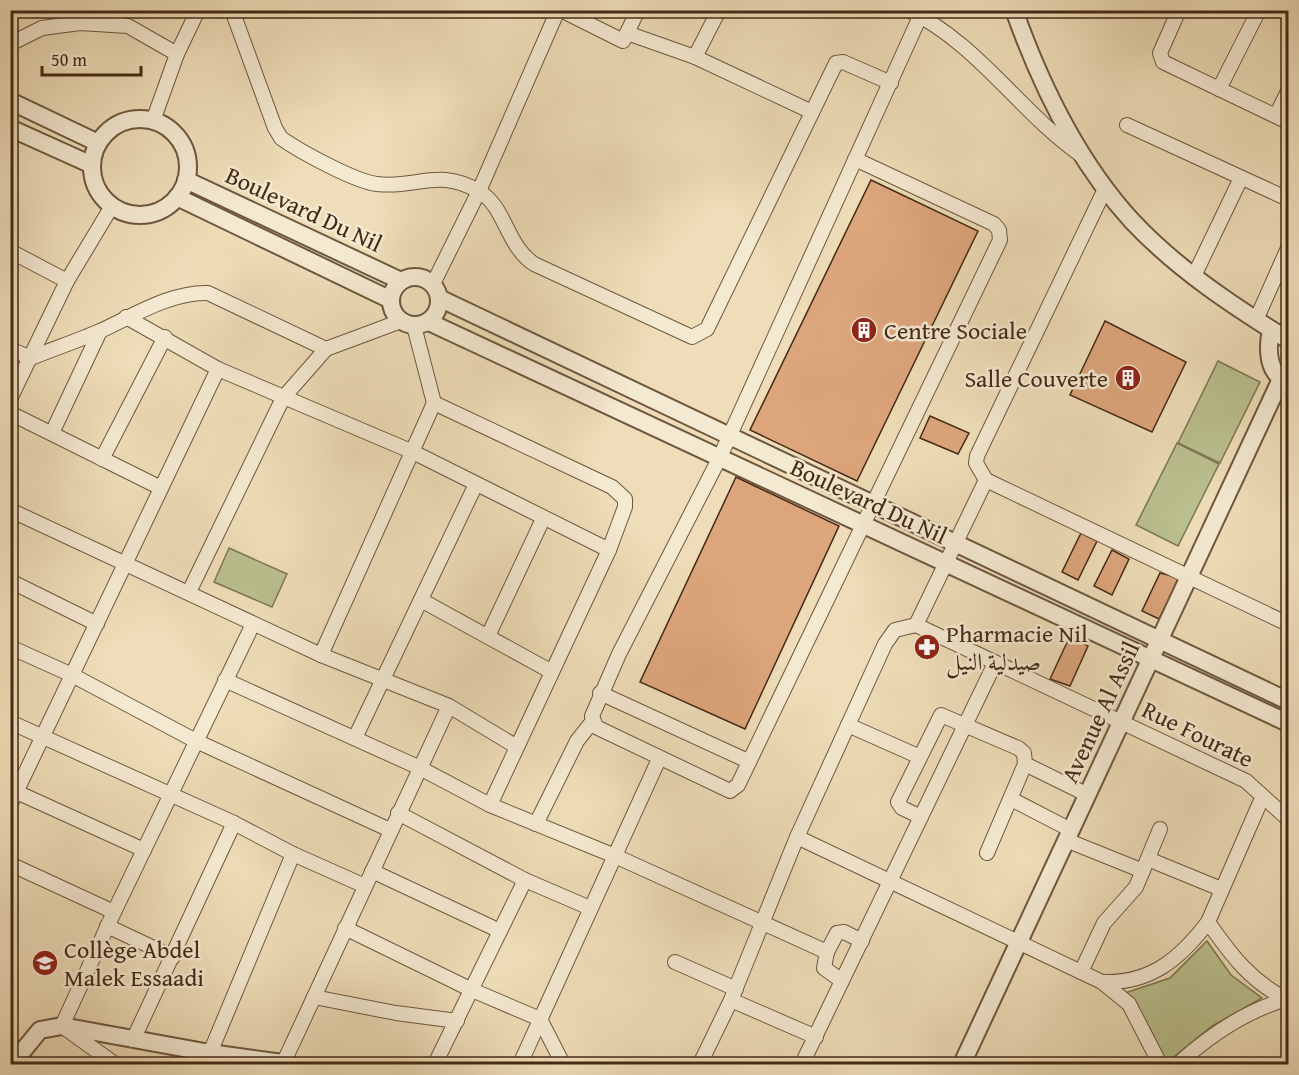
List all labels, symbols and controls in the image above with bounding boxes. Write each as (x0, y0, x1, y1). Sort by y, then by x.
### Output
scale bar (42, 39, 141, 77)
text: 50 m (51, 46, 87, 73)
street label: Boulevard Du Nil (220, 157, 388, 261)
place label: Centre Sociale (884, 313, 1027, 348)
building icon: Centre Sociale (849, 315, 879, 345)
place label: Salle Couverte (964, 361, 1108, 396)
building icon: Salle Couverte (1113, 363, 1143, 393)
street label: Boulevard Du Nil (785, 449, 953, 553)
place label: Pharmacie Nil صيدلية النيل (946, 616, 1088, 679)
pharmacy icon: Pharmacie Nil صيدلية النيل (912, 632, 942, 662)
street label: Avenue Al Assil (1052, 635, 1148, 789)
street label: Rue Fourate (1136, 692, 1260, 776)
place label: Collège Abdel Malek Essaadi (64, 932, 204, 995)
school or university icon: Collège Abdel Malek Essaadi (30, 948, 60, 978)

